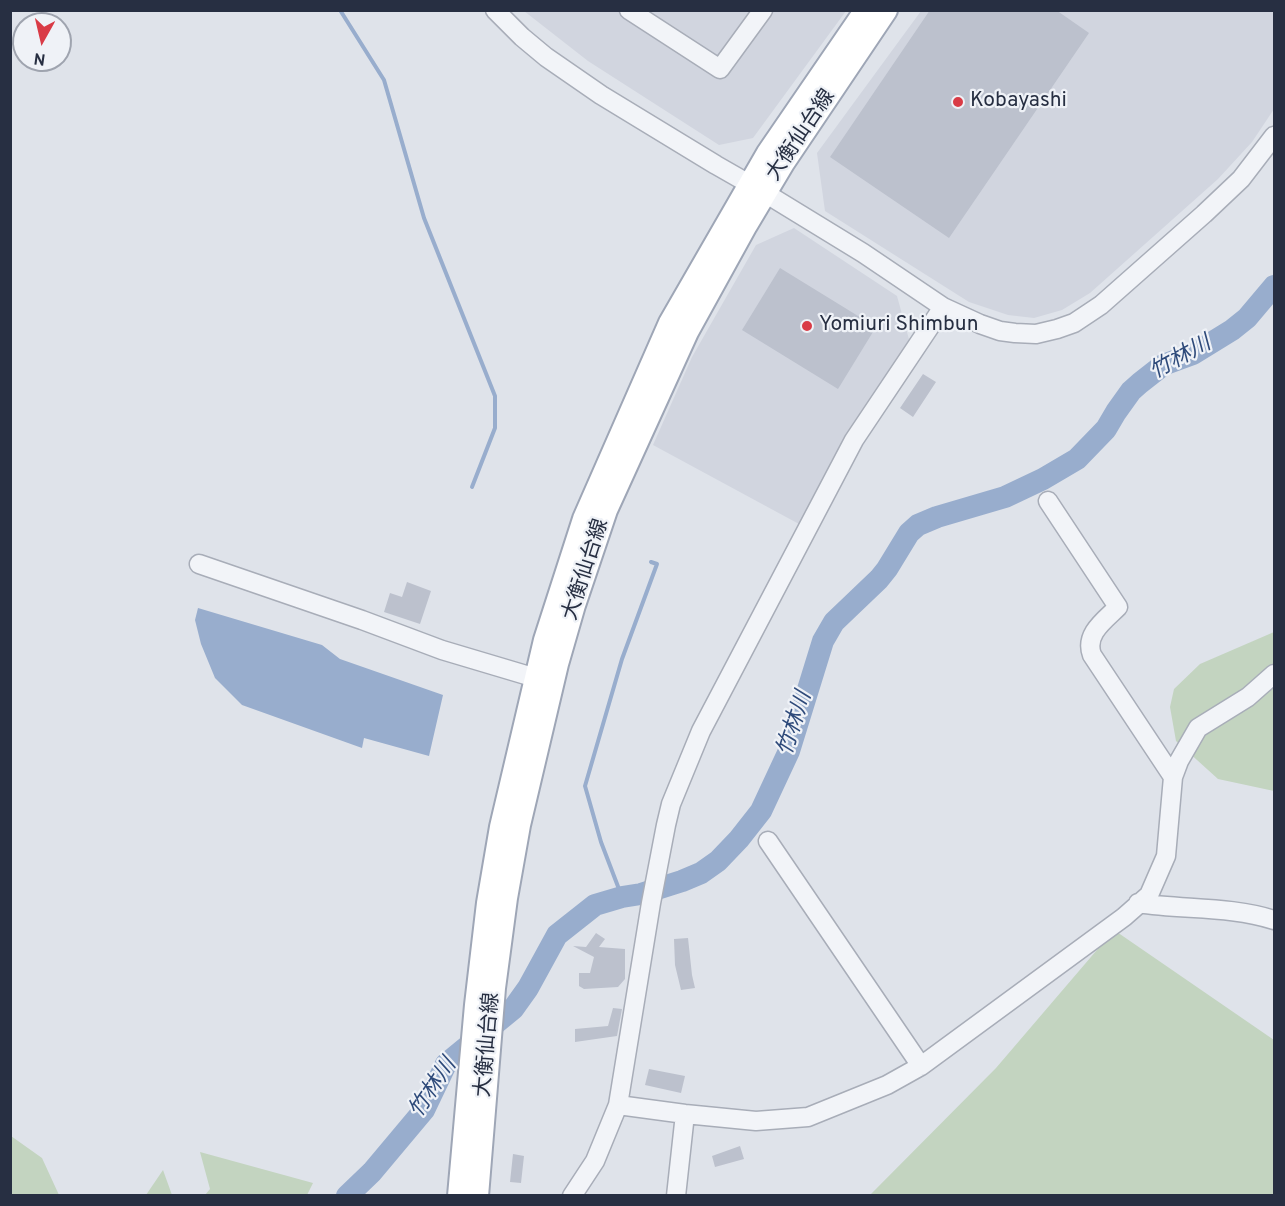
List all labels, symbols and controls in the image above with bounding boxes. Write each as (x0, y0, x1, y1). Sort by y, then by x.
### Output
north arrow (12, 12, 72, 72)
text: N (33, 47, 47, 69)
street label: 大衡仙台線 (762, 85, 842, 187)
place label: Kobayashi (970, 89, 1067, 115)
marker: Kobayashi (951, 95, 965, 109)
place label: Yomiuri Shimbun (819, 313, 979, 339)
marker: Yomiuri Shimbun (800, 319, 814, 333)
water label: 竹林川 (1146, 331, 1216, 387)
street label: 大衡仙台線 (559, 516, 615, 624)
water label: 竹林川 (773, 689, 819, 759)
street label: 大衡仙台線 (472, 992, 506, 1098)
water label: 竹林川 (405, 1054, 463, 1124)

